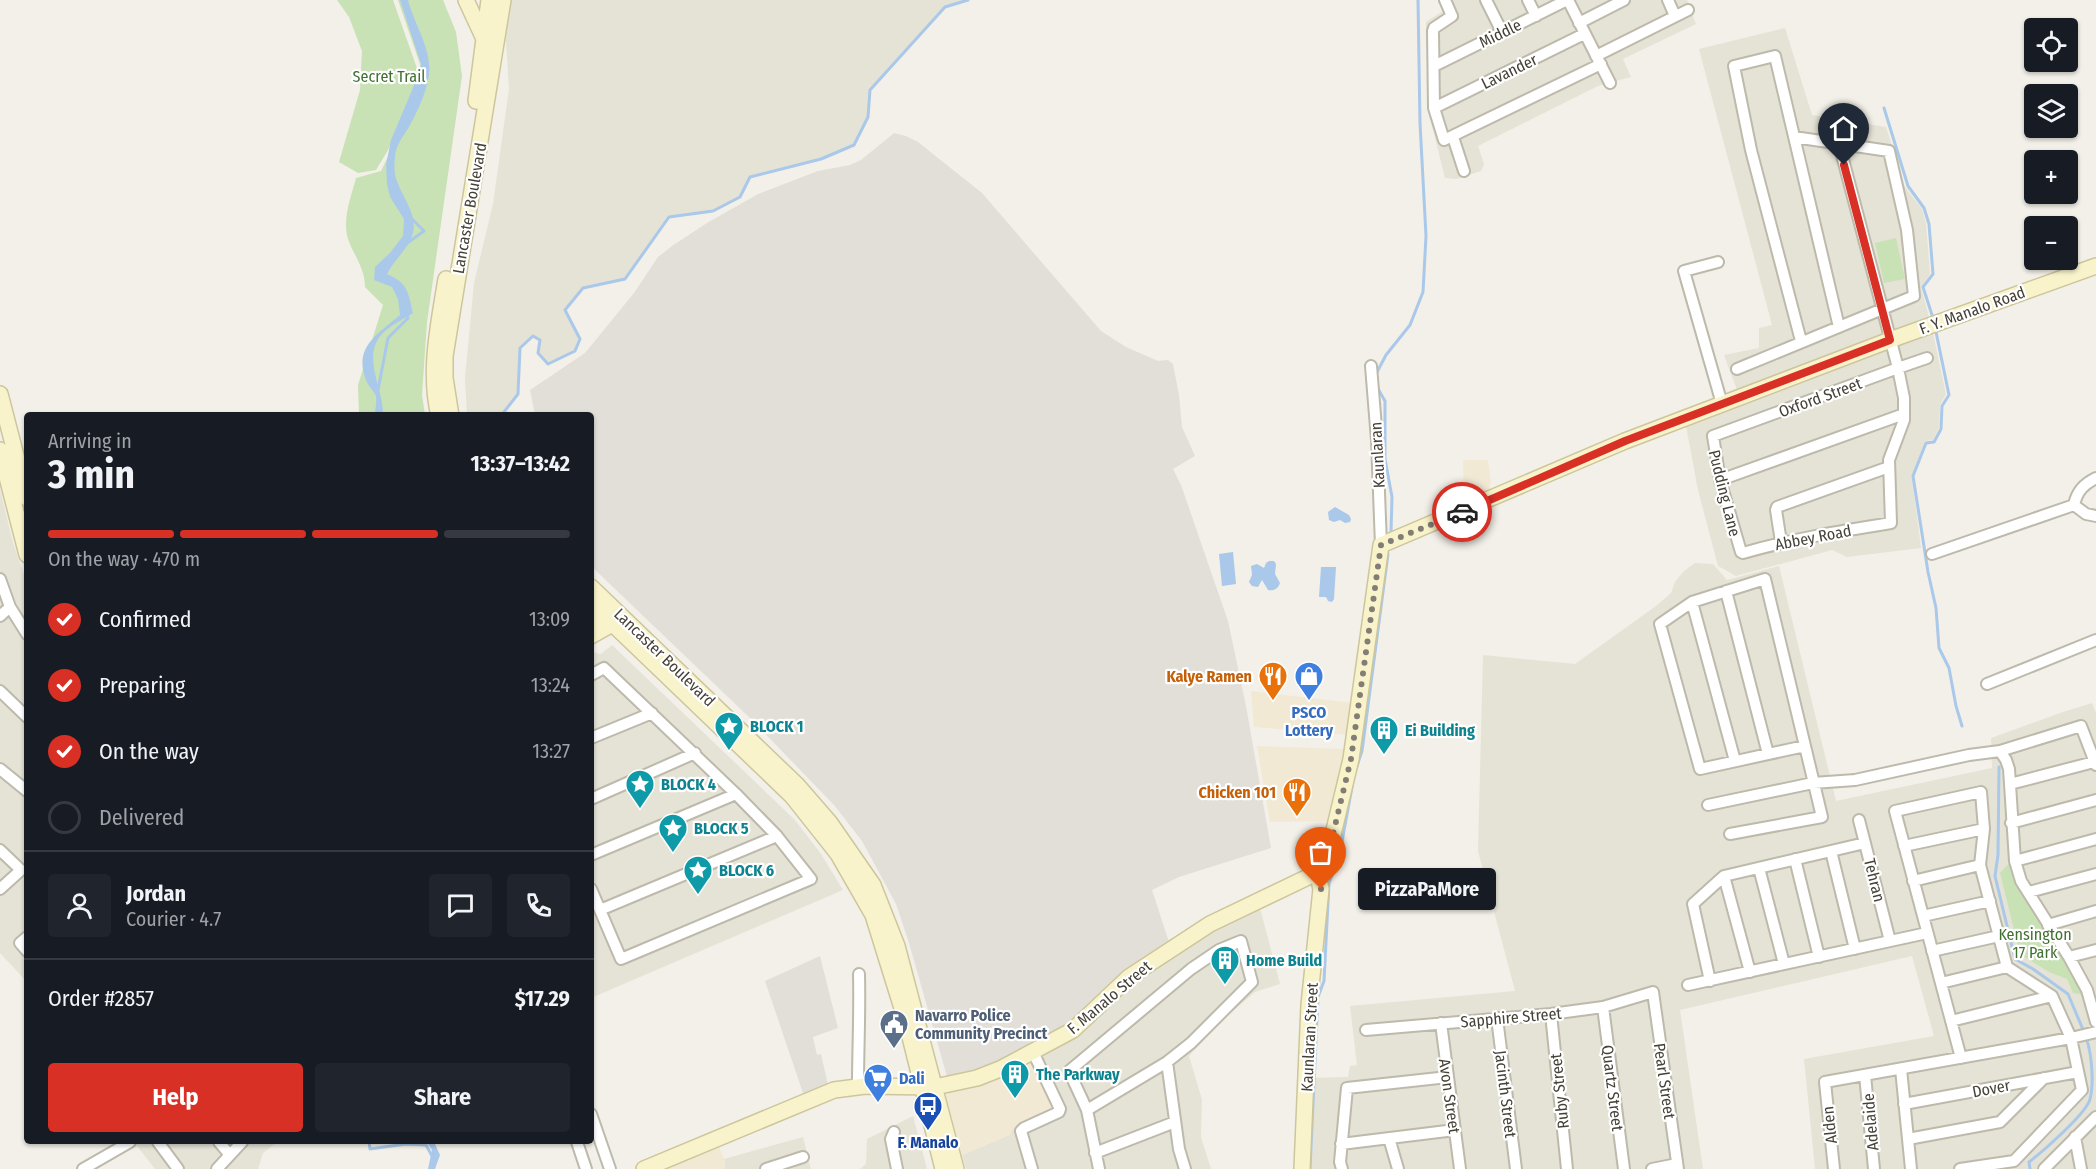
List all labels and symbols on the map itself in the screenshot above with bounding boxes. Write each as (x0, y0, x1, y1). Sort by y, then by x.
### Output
street label: Middle (1476, 15, 1525, 52)
street label: Lavander (1478, 50, 1541, 93)
park label: Secret Trail (353, 67, 425, 86)
pin (1818, 103, 1869, 165)
street label: Lancaster Boulevard (449, 141, 490, 275)
street label: F. Y. Manalo Road (1917, 282, 2028, 338)
street label: Oxford Street (1776, 373, 1865, 421)
street label: Kaunlaran (1366, 421, 1389, 489)
street label: Pudding Lane (1705, 448, 1744, 538)
courier (1432, 482, 1492, 542)
street label: Abbey Road (1773, 521, 1853, 554)
street label: Lancaster Boulevard (610, 604, 719, 710)
restaurant icon: Kalye Ramen (1257, 660, 1289, 702)
shop icon: PSCO Lottery (1293, 660, 1325, 702)
place label: Kalye Ramen (1166, 667, 1252, 686)
place label: PSCO Lottery (1285, 703, 1333, 740)
place icon: BLOCK 1 (713, 710, 745, 752)
building icon: Ei Building (1368, 714, 1400, 756)
place label: BLOCK 1 (750, 717, 804, 736)
place label: Ei Building (1405, 721, 1475, 740)
place icon: BLOCK 4 (624, 768, 656, 810)
place label: BLOCK 4 (661, 775, 716, 794)
restaurant icon: Chicken 101 (1281, 776, 1313, 818)
place label: Chicken 101 (1199, 783, 1276, 802)
place icon: BLOCK 5 (657, 812, 689, 854)
place label: BLOCK 5 (694, 819, 749, 838)
pin (1295, 827, 1346, 889)
place icon: BLOCK 6 (682, 854, 714, 896)
street label: Tehran (1860, 856, 1889, 904)
place label: BLOCK 6 (719, 861, 774, 880)
callout: PizzaPaMore (1357, 868, 1495, 910)
park label: Kensington 17 Park (1998, 925, 2072, 962)
building icon: Home Build (1209, 944, 1241, 986)
place label: Home Build (1246, 951, 1322, 970)
street label: F. Manalo Street (1063, 956, 1156, 1038)
street label: Kaunlaran Street (1297, 981, 1322, 1092)
street label: Sapphire Street (1460, 1004, 1563, 1031)
place label: Navarro Police Community Precinct (915, 1006, 1048, 1043)
public building icon: Navarro Police Community Precinct (878, 1008, 910, 1050)
street label: Pearl Street (1650, 1042, 1679, 1121)
street label: Quartz Street (1598, 1044, 1627, 1133)
street label: Jacinth Street (1491, 1049, 1520, 1140)
street label: Ruby Street (1546, 1052, 1573, 1130)
street label: Avon Street (1435, 1057, 1464, 1135)
building icon: The Parkway (999, 1058, 1031, 1100)
supermarket icon: Dali (862, 1062, 894, 1104)
place label: The Parkway (1036, 1065, 1120, 1084)
place label: Dali (899, 1069, 925, 1088)
street label: Dover (1971, 1075, 2012, 1101)
bus stop icon: F. Manalo (912, 1090, 944, 1132)
street label: Adelaide (1859, 1092, 1882, 1151)
street label: Alden (1818, 1105, 1841, 1145)
place label: F. Manalo (897, 1133, 959, 1152)

